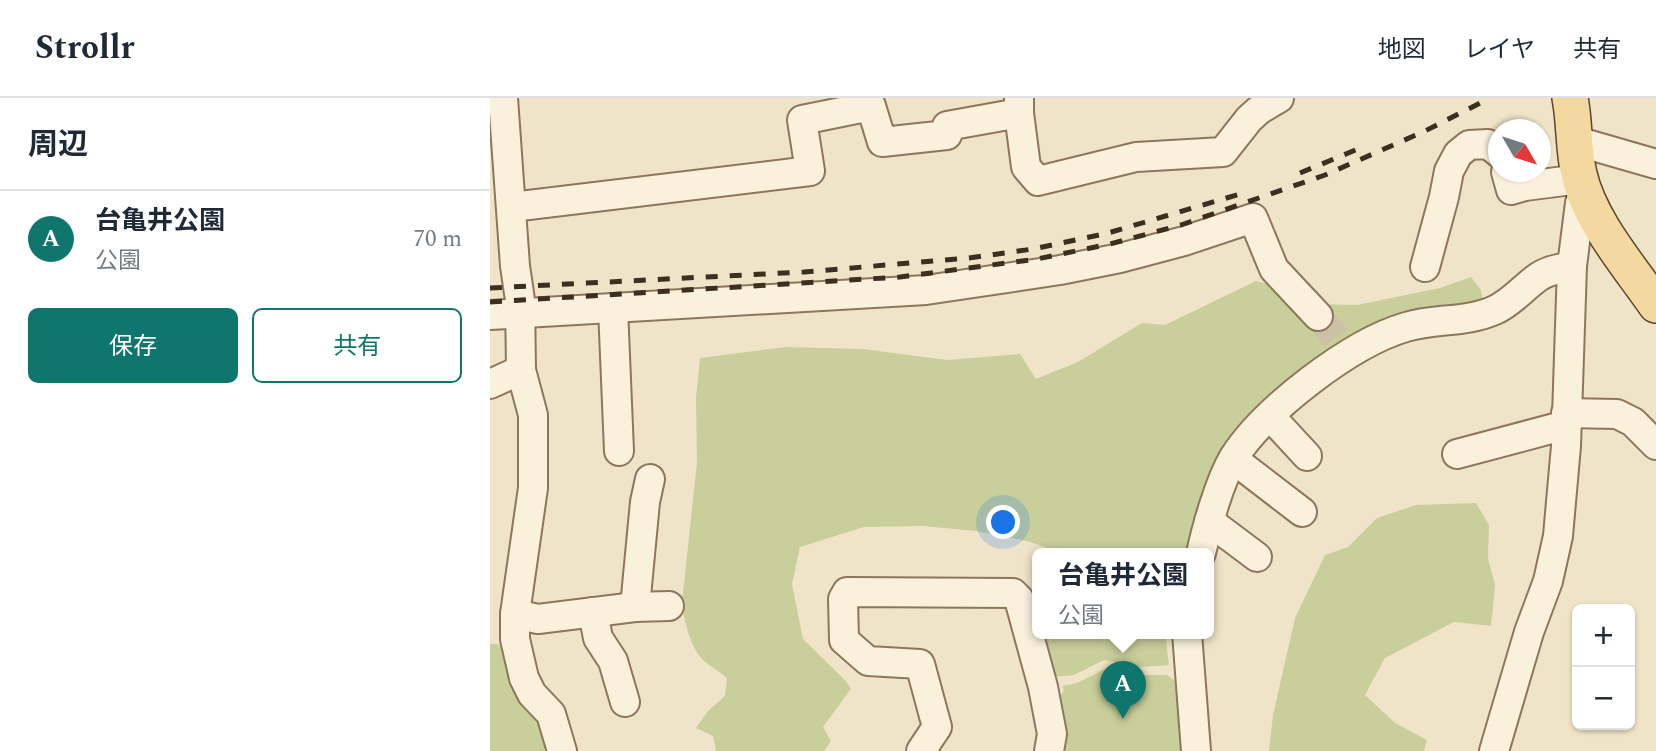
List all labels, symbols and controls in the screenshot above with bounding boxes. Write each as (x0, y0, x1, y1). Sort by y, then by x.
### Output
text: Strollr (35, 23, 135, 73)
text: 地図 (1378, 32, 1426, 68)
text: レイヤ (1464, 32, 1535, 68)
text: 共有 (1573, 32, 1621, 68)
north arrow (1488, 119, 1551, 182)
text: 周辺 (28, 122, 88, 168)
text: 台亀井公園 (95, 201, 225, 241)
text: A (42, 222, 60, 257)
text: 70 m (413, 222, 462, 257)
text: 公園 (95, 244, 141, 279)
button: 保存 (28, 308, 238, 383)
button: 共有 (252, 308, 462, 383)
your location (986, 505, 1020, 539)
popup (1032, 548, 1214, 639)
text: 台亀井公園 (1058, 556, 1188, 596)
text: 公園 (1058, 599, 1104, 634)
map controls (1572, 604, 1635, 730)
button: + (1572, 604, 1635, 667)
pin: A (1100, 661, 1146, 719)
button: − (1572, 667, 1635, 730)

